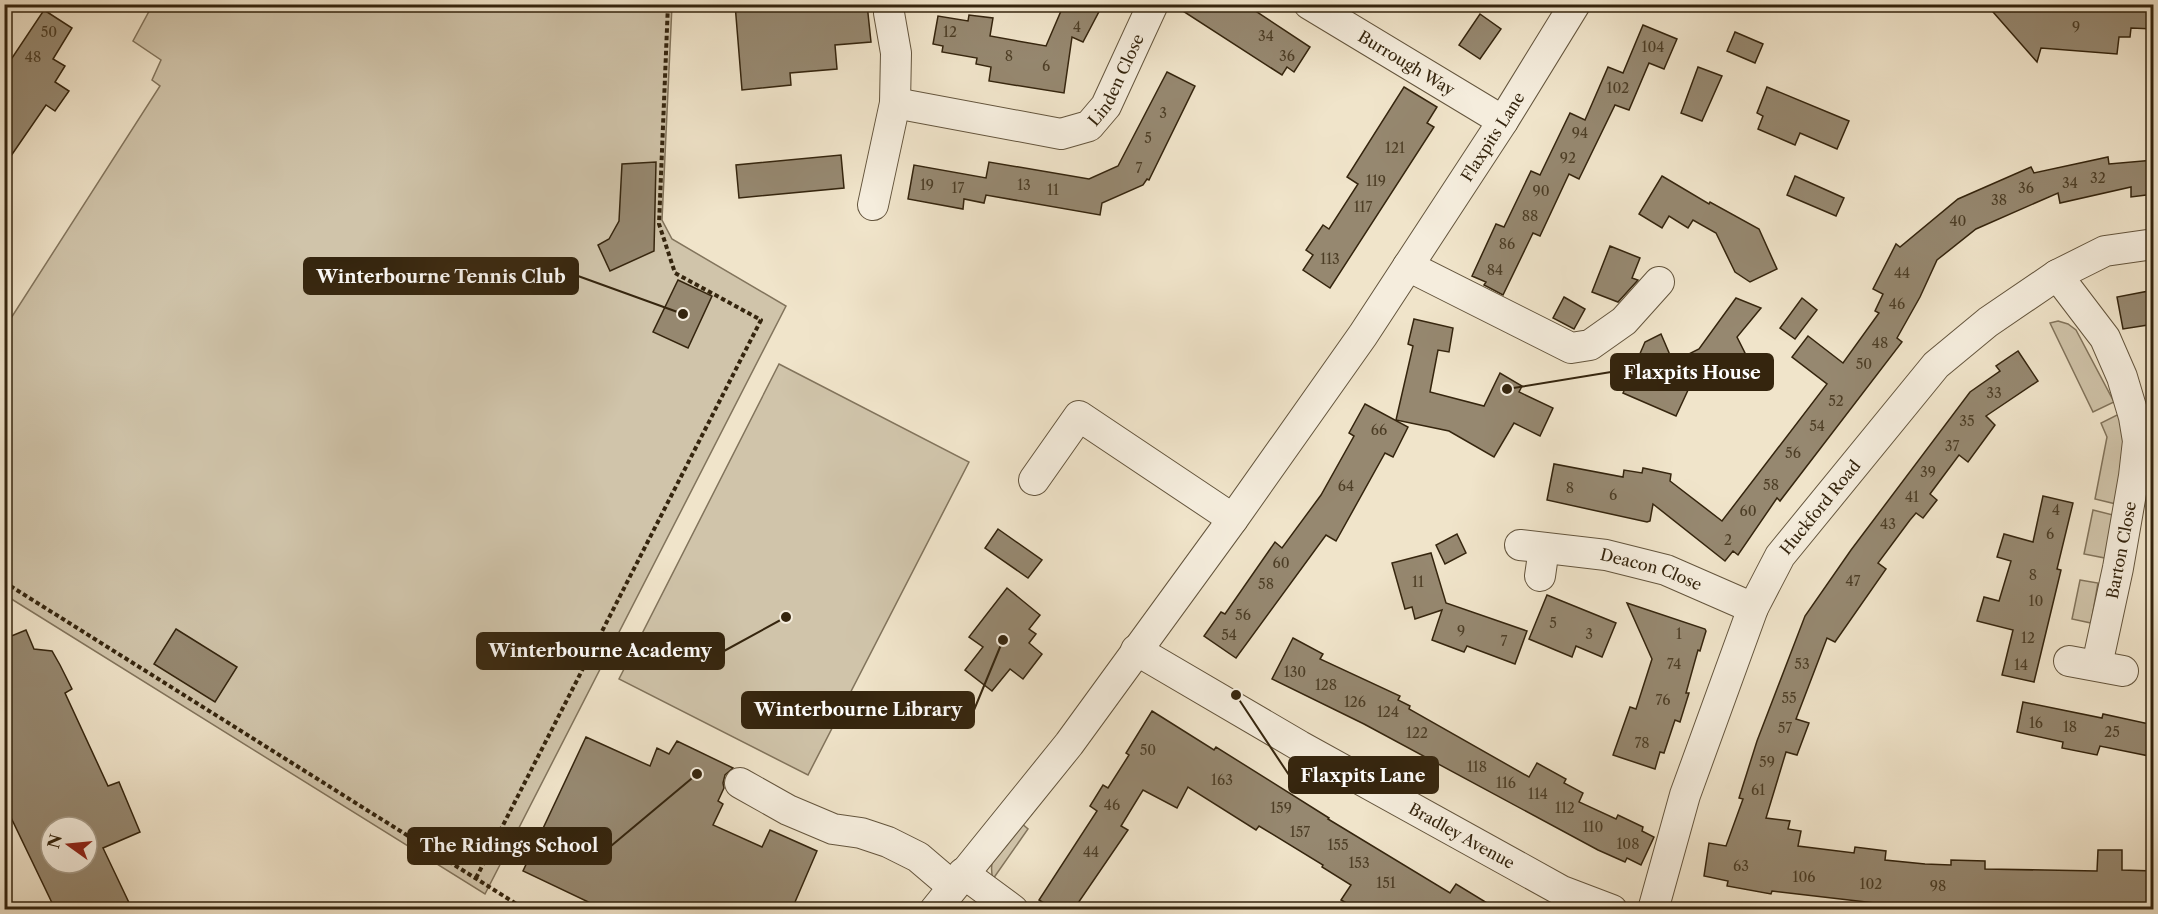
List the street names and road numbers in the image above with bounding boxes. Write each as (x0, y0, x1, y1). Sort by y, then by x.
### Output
street label: Burrough Way (1355, 26, 1459, 100)
street label: Linden Close (1084, 31, 1148, 130)
street label: Flaxpits Lane (1456, 88, 1529, 185)
street label: Huckford Road (1775, 456, 1865, 559)
street label: Barton Close (2102, 500, 2140, 600)
street label: Deacon Close (1598, 544, 1705, 595)
street label: Bradley Avenue (1405, 798, 1518, 873)

